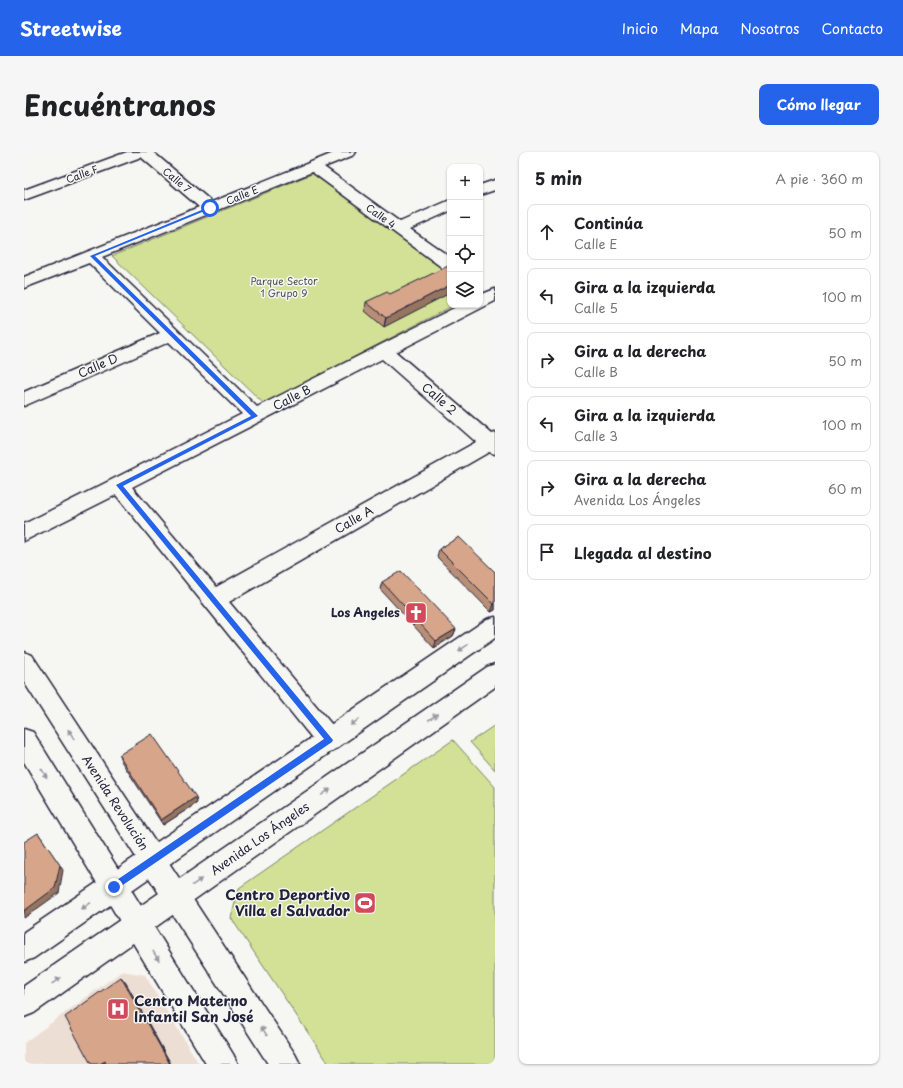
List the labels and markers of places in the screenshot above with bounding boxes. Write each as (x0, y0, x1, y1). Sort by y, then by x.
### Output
church icon: Los Angeles (403, 600, 429, 626)
place label: Los Angeles (331, 603, 400, 621)
place label: Centro Deportivo Villa el Salvador (225, 884, 351, 921)
sports icon: Centro Deportivo Villa el Salvador (352, 890, 378, 916)
place label: Centro Materno Infantil San José (134, 990, 253, 1027)
hospital icon: Centro Materno Infantil San José (105, 996, 131, 1022)

